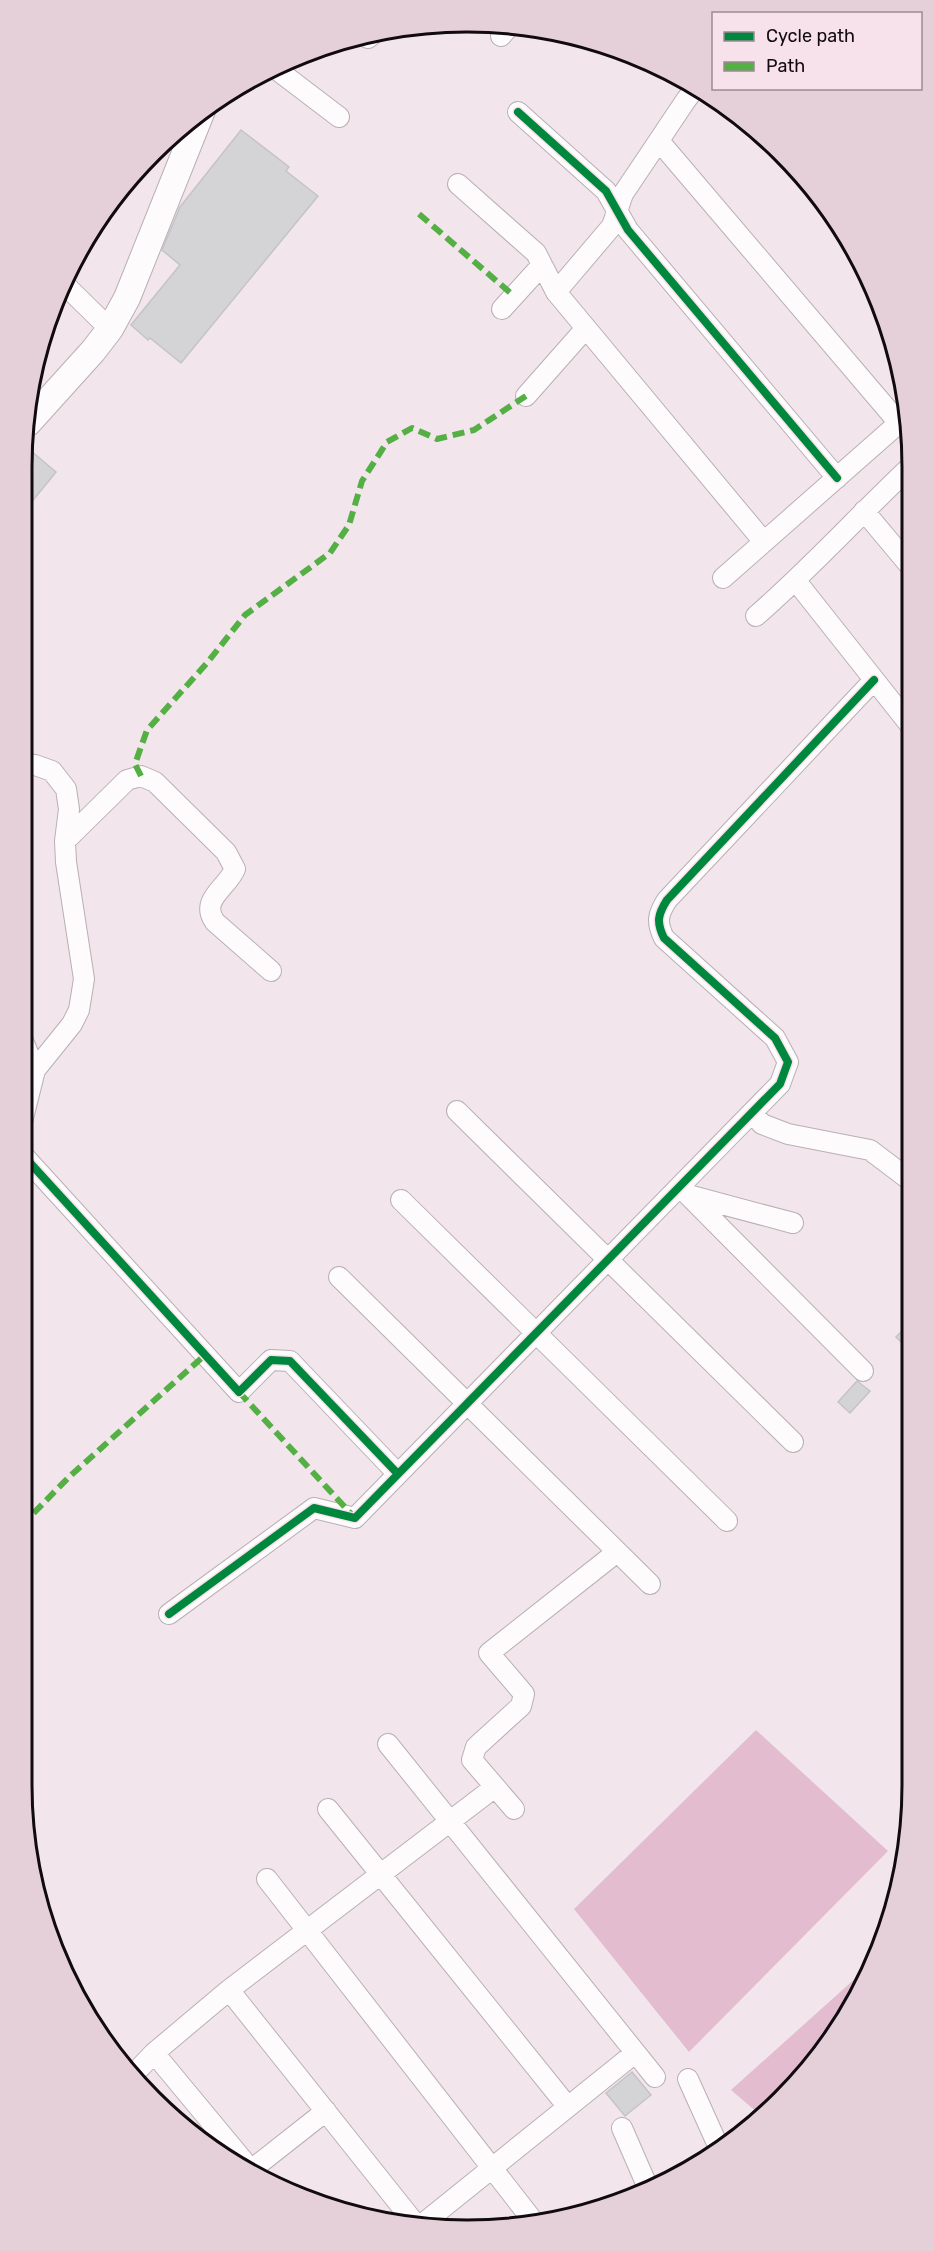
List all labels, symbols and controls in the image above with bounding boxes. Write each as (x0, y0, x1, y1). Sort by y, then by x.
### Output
legend (712, 12, 922, 90)
text: Cycle path (766, 25, 855, 47)
text: Path (766, 55, 805, 77)

